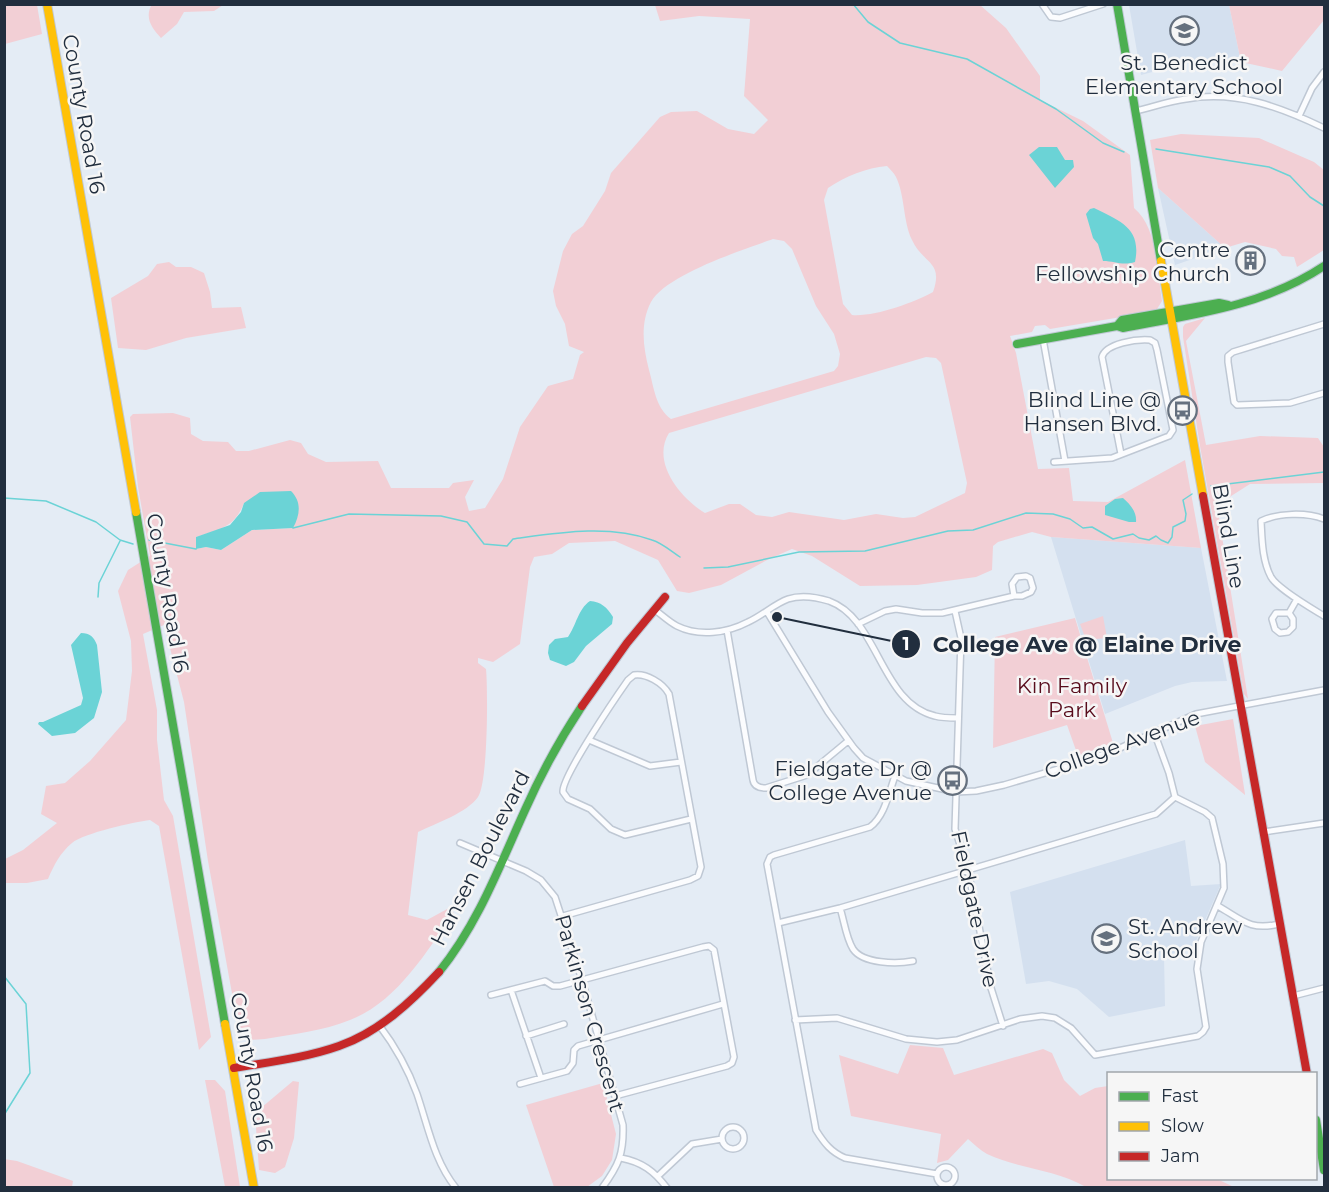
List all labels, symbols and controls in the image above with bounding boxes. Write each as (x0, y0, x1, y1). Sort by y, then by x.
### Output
school or university icon: St. Benedict Elementary School (1168, 15, 1200, 47)
street label: County Road 16 (58, 32, 110, 196)
place label: St. Benedict Elementary School (1085, 50, 1283, 99)
place label: Centre Fellowship Church (1035, 237, 1230, 286)
building icon: Centre Fellowship Church (1235, 245, 1267, 277)
place label: Blind Line @ Hansen Blvd. (1023, 387, 1161, 436)
bus stop icon: Blind Line @ Hansen Blvd. (1166, 395, 1198, 427)
street label: Blind Line (1207, 482, 1251, 590)
street label: County Road 16 (142, 511, 194, 675)
callout: College Ave @ Elaine Drive (891, 624, 1253, 664)
text: College Ave @ Elaine Drive (933, 631, 1241, 658)
text: 1 (902, 633, 910, 655)
park label: Kin Family Park (1017, 673, 1128, 722)
street label: College Avenue (1041, 704, 1203, 784)
place label: Fieldgate Dr @ College Avenue (769, 756, 932, 805)
bus stop icon: Fieldgate Dr @ College Avenue (937, 764, 969, 796)
street label: Hansen Boulevard (425, 766, 535, 950)
street label: Fieldgate Drive (946, 828, 1004, 990)
street label: Parkinson Crescent (550, 912, 630, 1114)
place label: St. Andrew School (1128, 914, 1243, 963)
school or university icon: St. Andrew School (1091, 922, 1123, 954)
street label: County Road 16 (226, 990, 278, 1154)
legend (1107, 1072, 1317, 1180)
text: Fast (1161, 1085, 1199, 1107)
text: Slow (1161, 1115, 1204, 1137)
text: Jam (1160, 1145, 1200, 1167)

